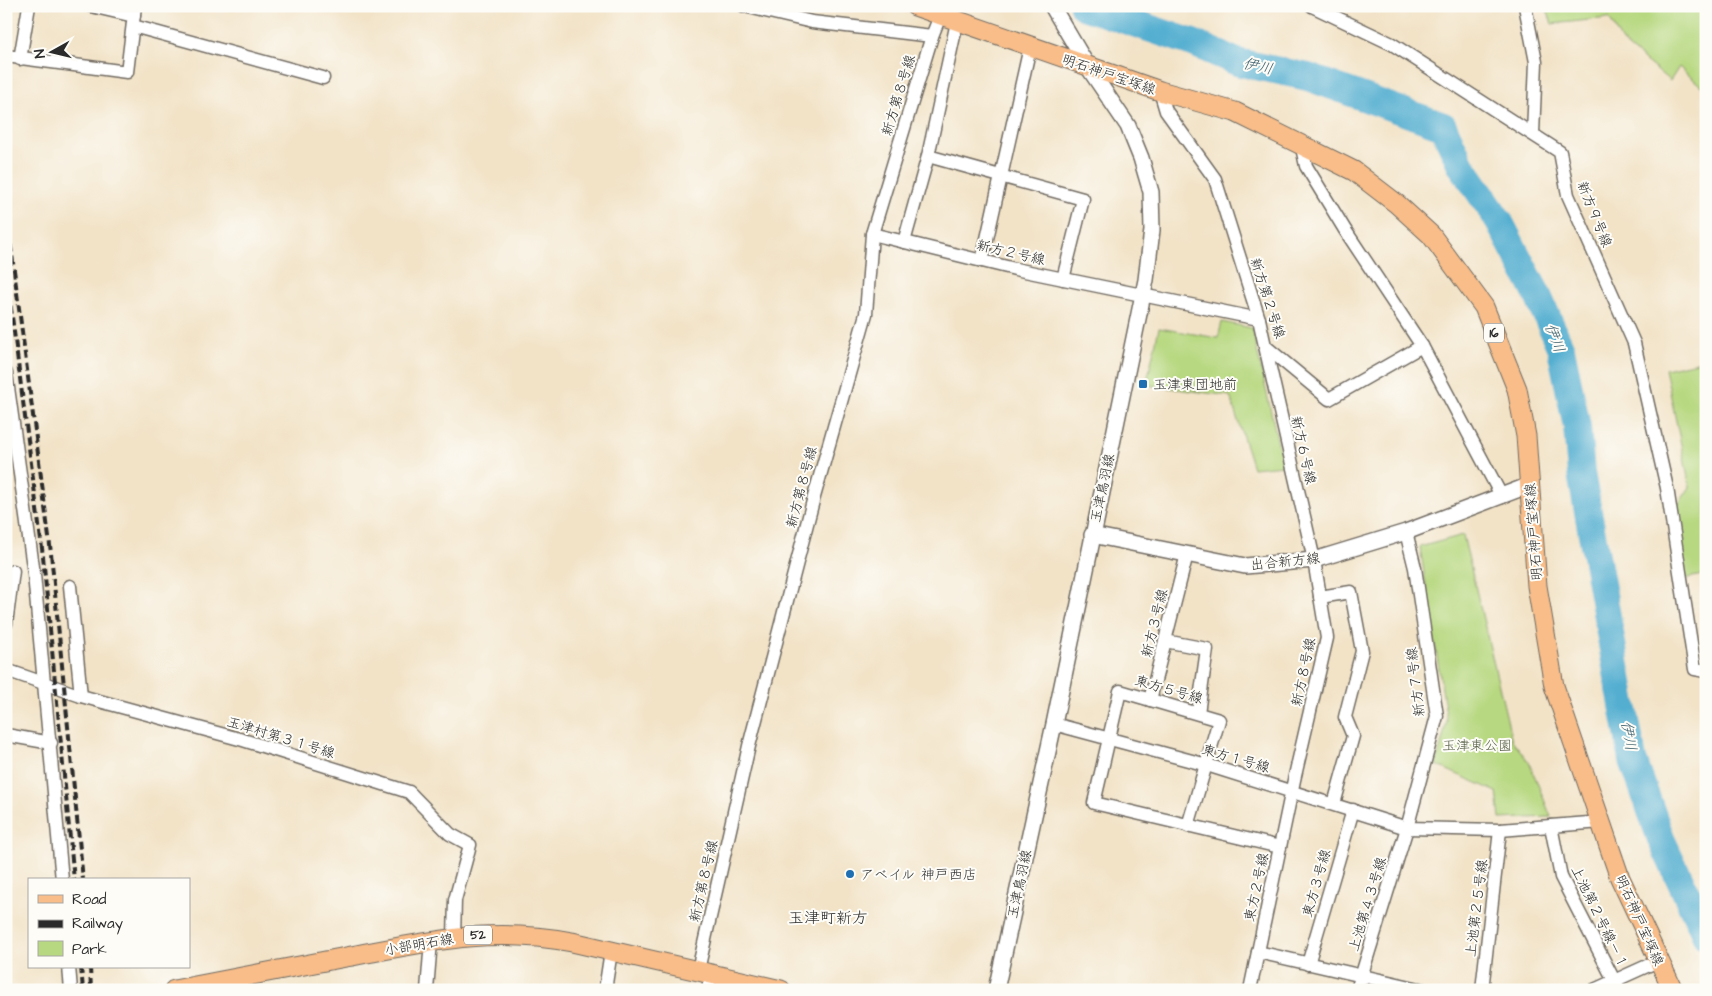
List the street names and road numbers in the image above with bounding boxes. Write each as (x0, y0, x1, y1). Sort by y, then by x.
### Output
street label: 明石神戸宝塚線 (1059, 50, 1158, 100)
street label: 新方第８号線 (877, 52, 921, 138)
street label: 新方９号線 (1572, 178, 1616, 251)
street label: 新方２号線 (974, 235, 1047, 271)
street label: 新方第２号線 (1245, 255, 1290, 341)
road number: 16 (1484, 323, 1504, 342)
street label: 新方６号線 (1285, 414, 1321, 487)
street label: 新方第８号線 (781, 444, 822, 530)
street label: 玉津鳥羽線 (1086, 452, 1120, 525)
street label: 明石神戸宝塚線 (1521, 482, 1547, 582)
street label: 出合新方線 (1249, 548, 1321, 576)
street label: 新方３号線 (1137, 587, 1173, 660)
street label: 新方８号線 (1287, 636, 1321, 709)
street label: 新方７号線 (1402, 646, 1430, 718)
street label: 東方５号線 (1132, 671, 1205, 709)
street label: 玉津村第３１号線 (224, 712, 337, 764)
street label: 東方１号線 (1199, 740, 1272, 778)
street label: 新方第８号線 (685, 838, 723, 924)
street label: 東方３号線 (1298, 847, 1336, 920)
street label: 玉津鳥羽線 (1003, 848, 1037, 921)
street label: 東方２号線 (1240, 851, 1274, 924)
street label: 上池第４３号線 (1344, 855, 1392, 954)
street label: 上池第２５号線 (1461, 858, 1493, 958)
street label: 上池第２号線－１ (1566, 863, 1633, 972)
street label: 明石神戸宝塚線 (1610, 872, 1668, 969)
road number: 52 (464, 926, 492, 944)
street label: 小部明石線 (383, 929, 455, 961)

